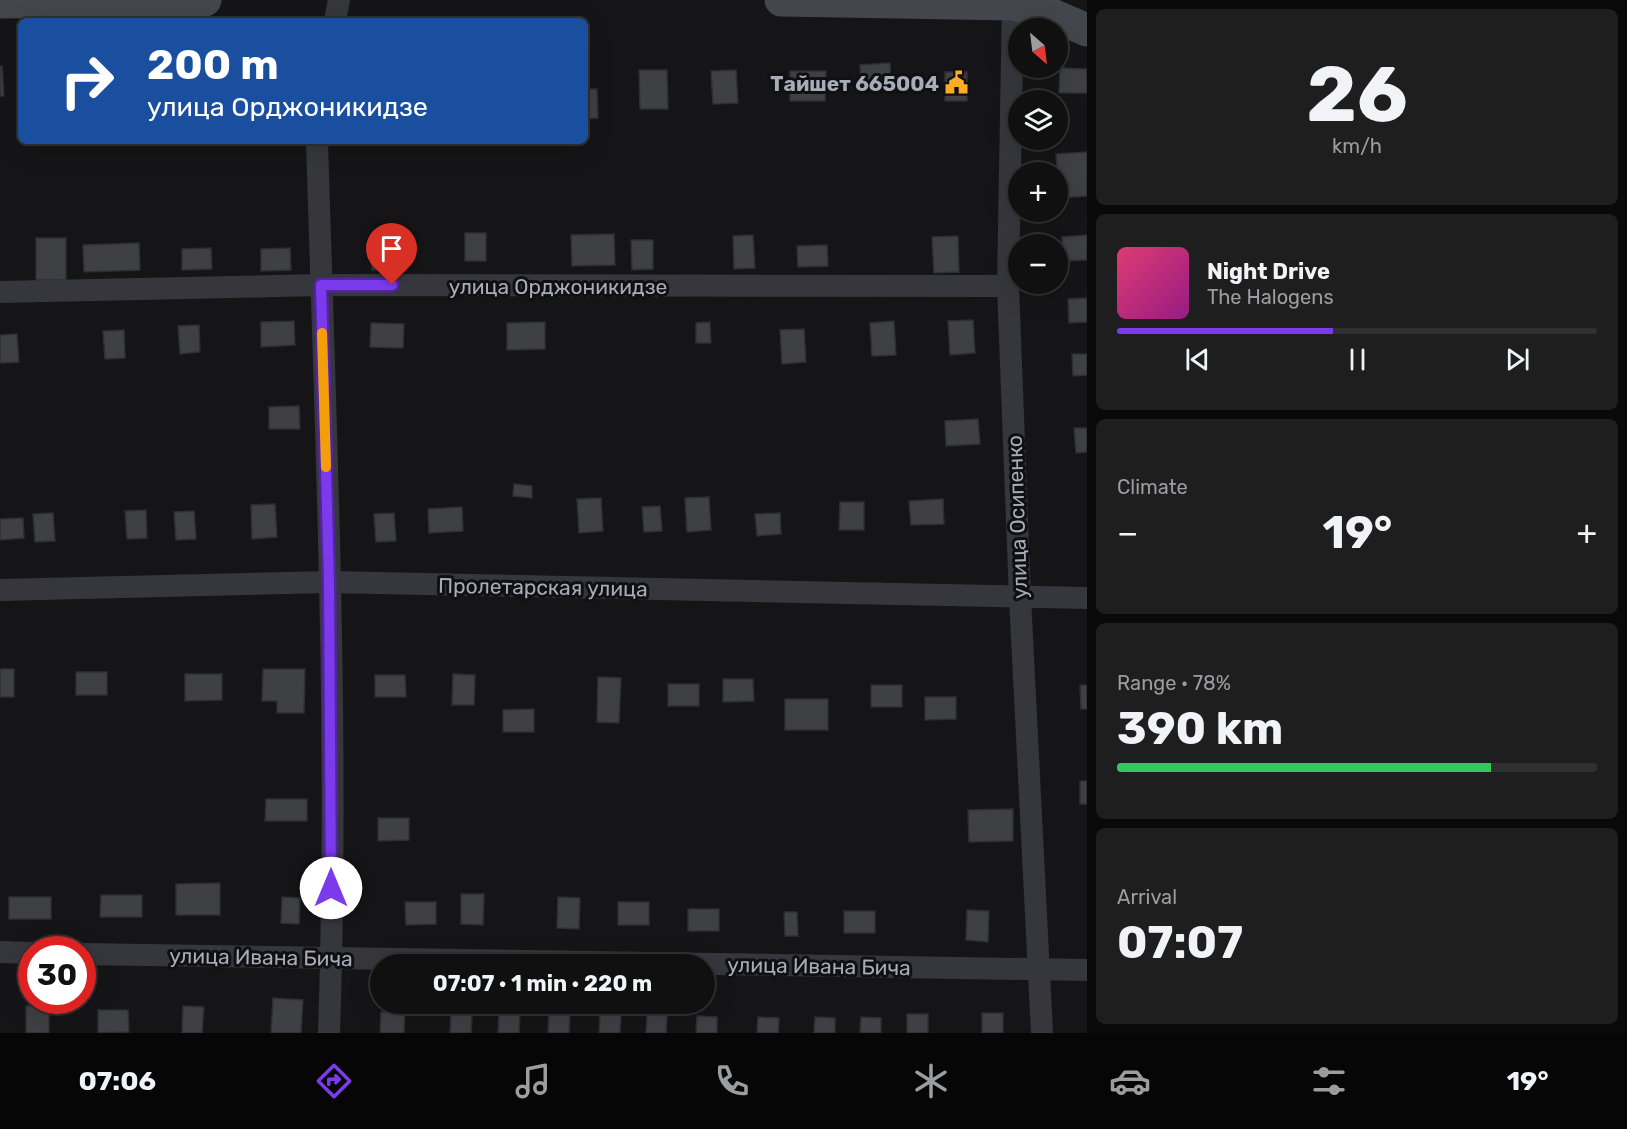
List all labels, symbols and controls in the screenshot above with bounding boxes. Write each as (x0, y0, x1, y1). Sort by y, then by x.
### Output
north arrow (1008, 18, 1068, 78)
map controls (1008, 18, 1068, 294)
text: 200 m (147, 40, 279, 90)
icon: right (48, 42, 126, 120)
text: 26 (1306, 48, 1408, 141)
public building icon: Тайшет 665004 (944, 70, 970, 96)
place label: Тайшет 665004 (770, 71, 939, 96)
button: layers (1008, 90, 1068, 150)
text: улица Орджоникидзе (147, 91, 428, 123)
text: km/h (1332, 134, 1382, 158)
button: + (1008, 162, 1068, 222)
pin (366, 223, 417, 285)
icon: arrive (375, 232, 408, 265)
button: − (1008, 234, 1068, 294)
text: Night Drive (1207, 258, 1330, 285)
street label: улица Орджоникидзе (449, 274, 667, 299)
text: The Halogens (1207, 285, 1334, 309)
icon: previous (1181, 343, 1214, 376)
icon: pause (1341, 343, 1374, 376)
icon: next (1501, 343, 1534, 376)
street label: улица Осипенко (1002, 435, 1032, 599)
text: Climate (1117, 475, 1188, 499)
text: 19° (1323, 506, 1392, 559)
text: − (1117, 513, 1138, 552)
text: + (1576, 513, 1597, 552)
street label: Пролетарская улица (438, 573, 648, 601)
text: Range · 78% (1117, 671, 1231, 695)
text: 390 km (1117, 702, 1283, 755)
position arrow (299, 856, 363, 920)
text: Arrival (1117, 885, 1177, 909)
text: 07:07 (1117, 916, 1243, 969)
speed limit sign: 30 (18, 936, 96, 1014)
street label: улица Ивана Бича (169, 943, 353, 971)
street label: улица Ивана Бича (727, 952, 911, 980)
text: 07:07 · 1 min · 220 m (433, 970, 652, 997)
icon: directions (313, 1060, 355, 1102)
icon: music (512, 1060, 554, 1102)
icon: phone (711, 1060, 753, 1102)
icon: climate (910, 1060, 952, 1102)
icon: car (1109, 1060, 1151, 1102)
icon: filters (1308, 1060, 1350, 1102)
text: 07:06 (78, 1065, 156, 1097)
text: 19° (1507, 1065, 1549, 1097)

